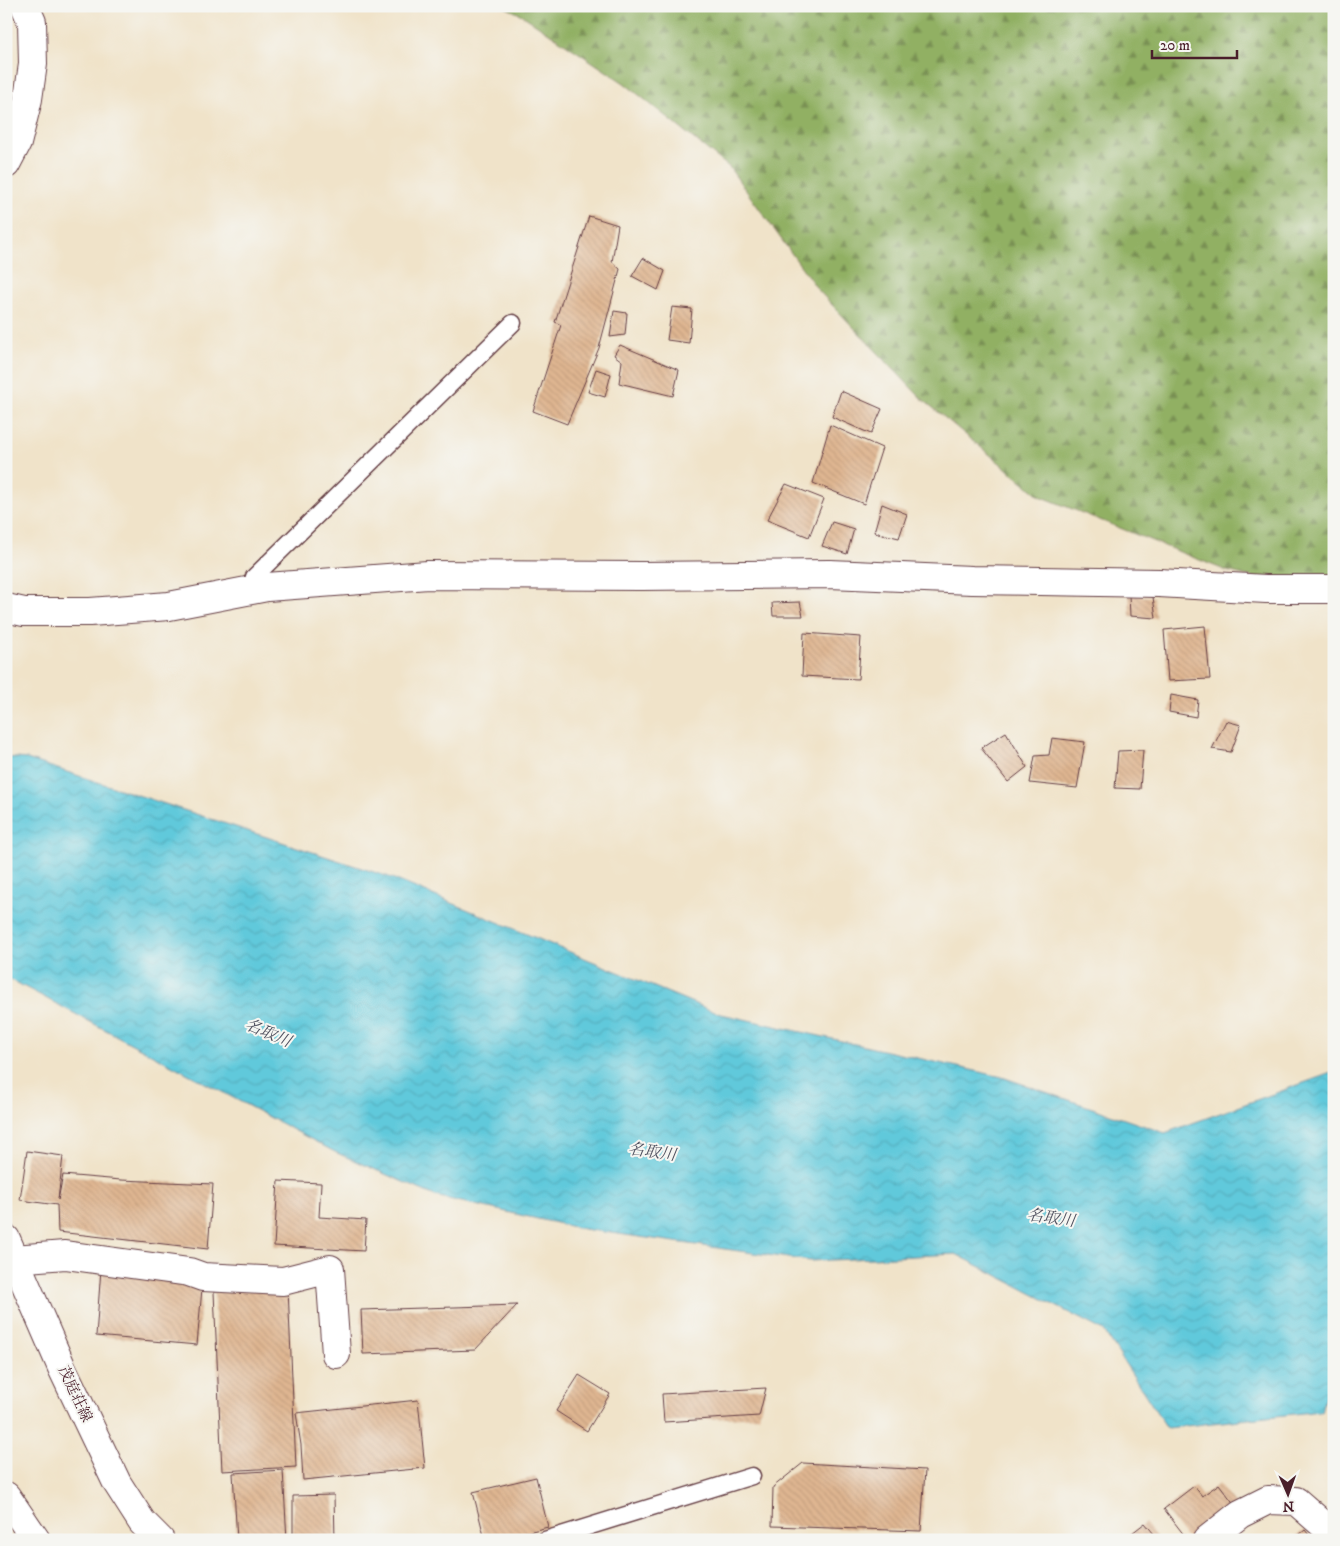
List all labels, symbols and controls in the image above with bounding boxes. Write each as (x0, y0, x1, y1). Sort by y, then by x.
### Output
scale bar (1152, 28, 1238, 60)
text: 20 m (1160, 36, 1190, 55)
water label: 名取川 (242, 1014, 296, 1052)
water label: 名取川 (627, 1139, 679, 1166)
water label: 名取川 (1026, 1205, 1078, 1232)
street label: 茂庭荘線 (54, 1363, 96, 1425)
north arrow (1262, 1468, 1312, 1518)
text: N (1282, 1497, 1294, 1515)

